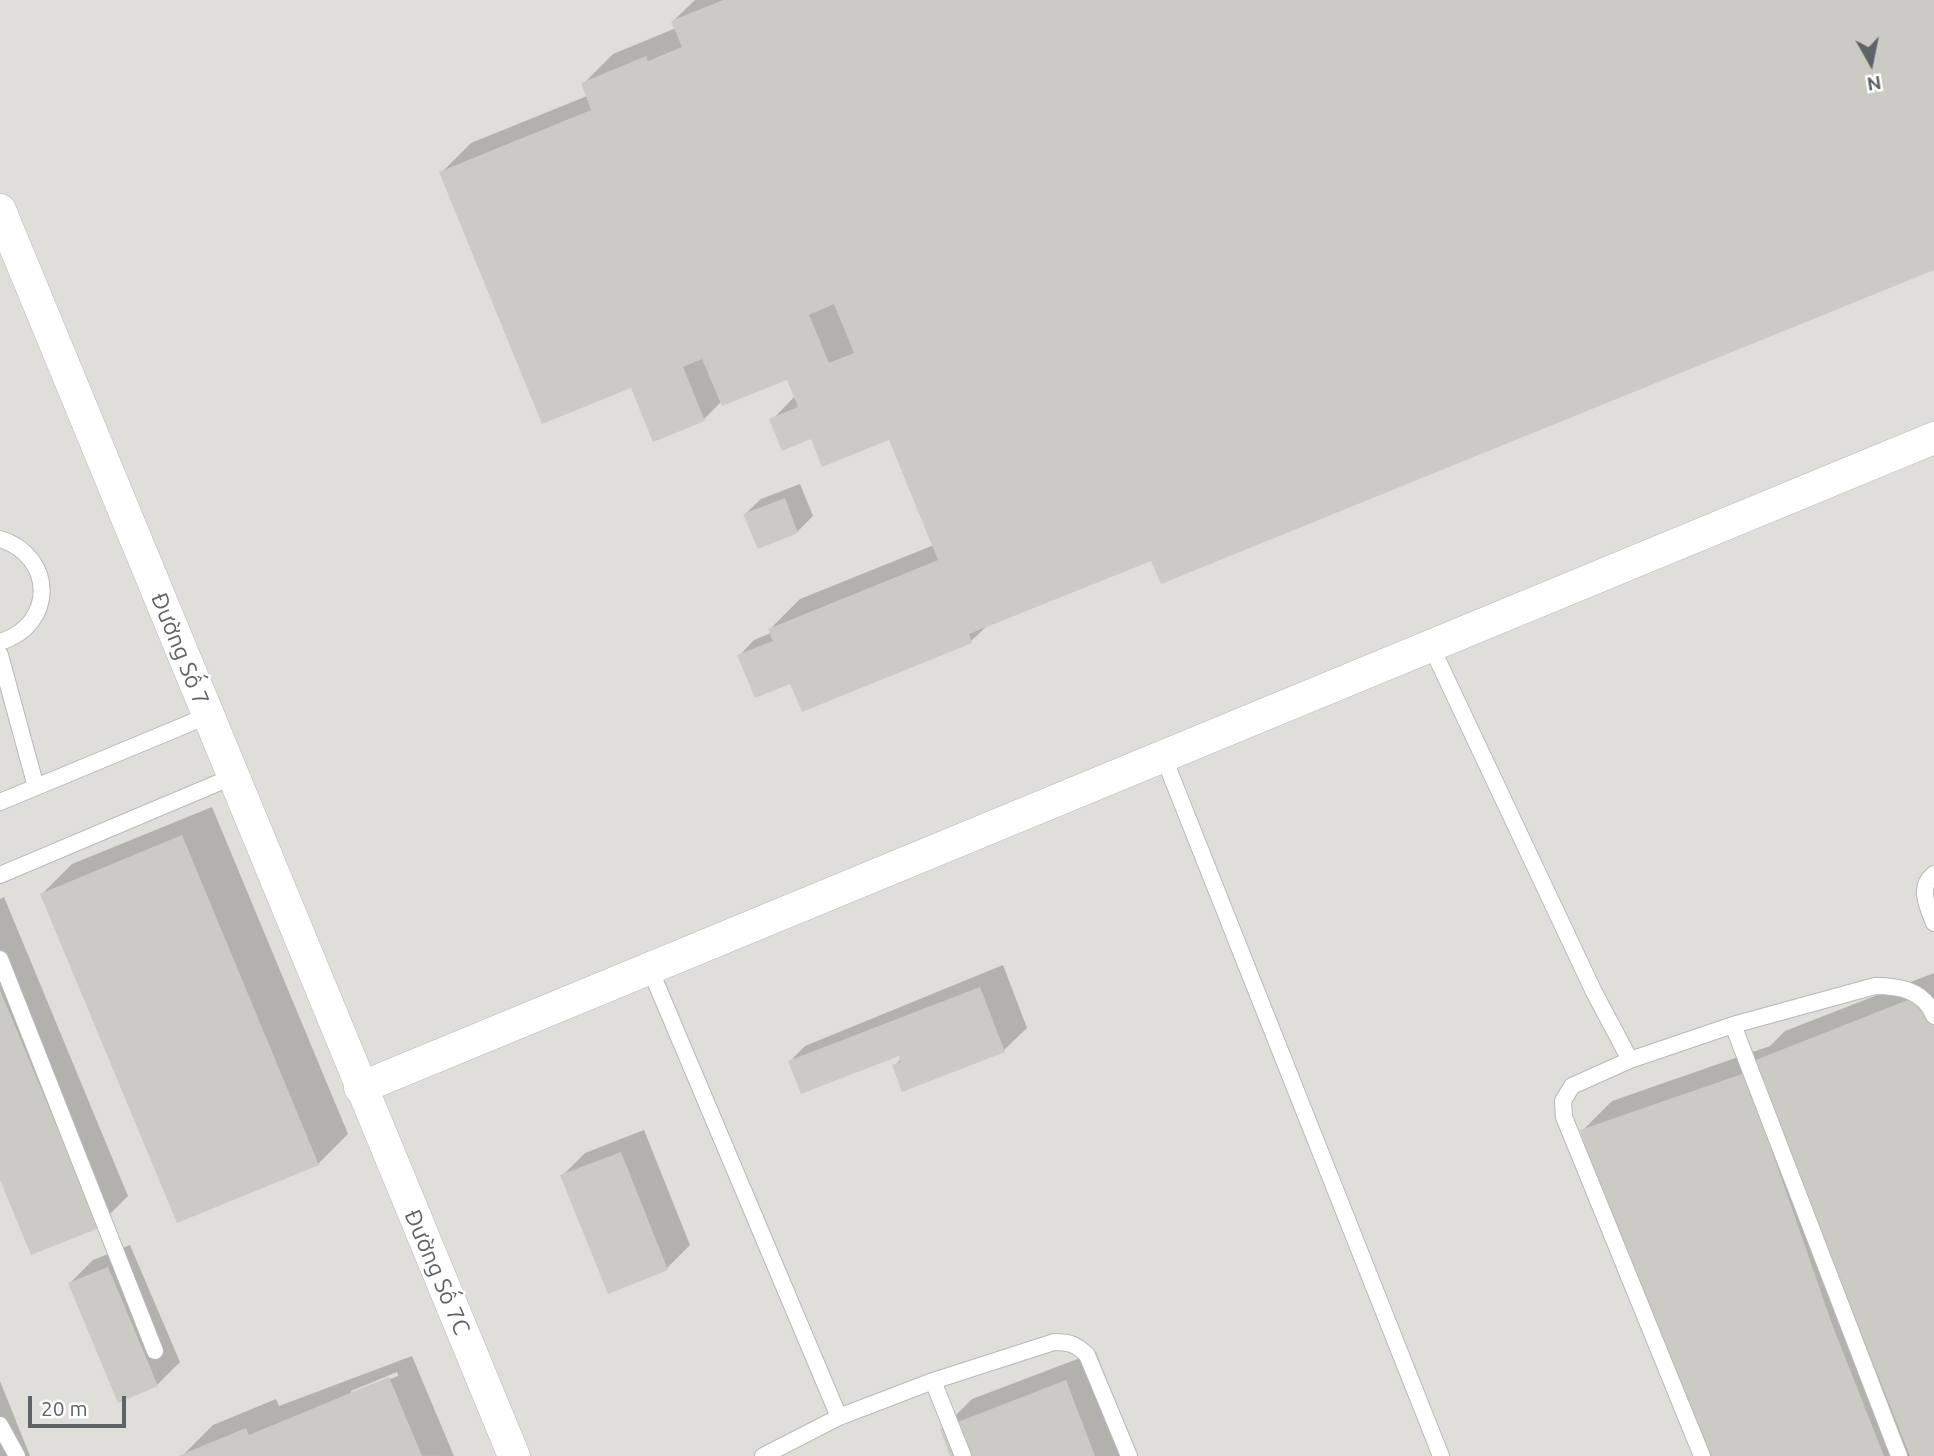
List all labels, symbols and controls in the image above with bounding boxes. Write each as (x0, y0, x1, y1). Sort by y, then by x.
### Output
north arrow (1836, 28, 1906, 98)
text: N (1866, 72, 1883, 96)
street label: Đường Số 7 (145, 589, 215, 709)
street label: Đường Số 7C (398, 1205, 476, 1339)
scale bar (32, 1382, 130, 1426)
text: 20 m (41, 1396, 88, 1420)

